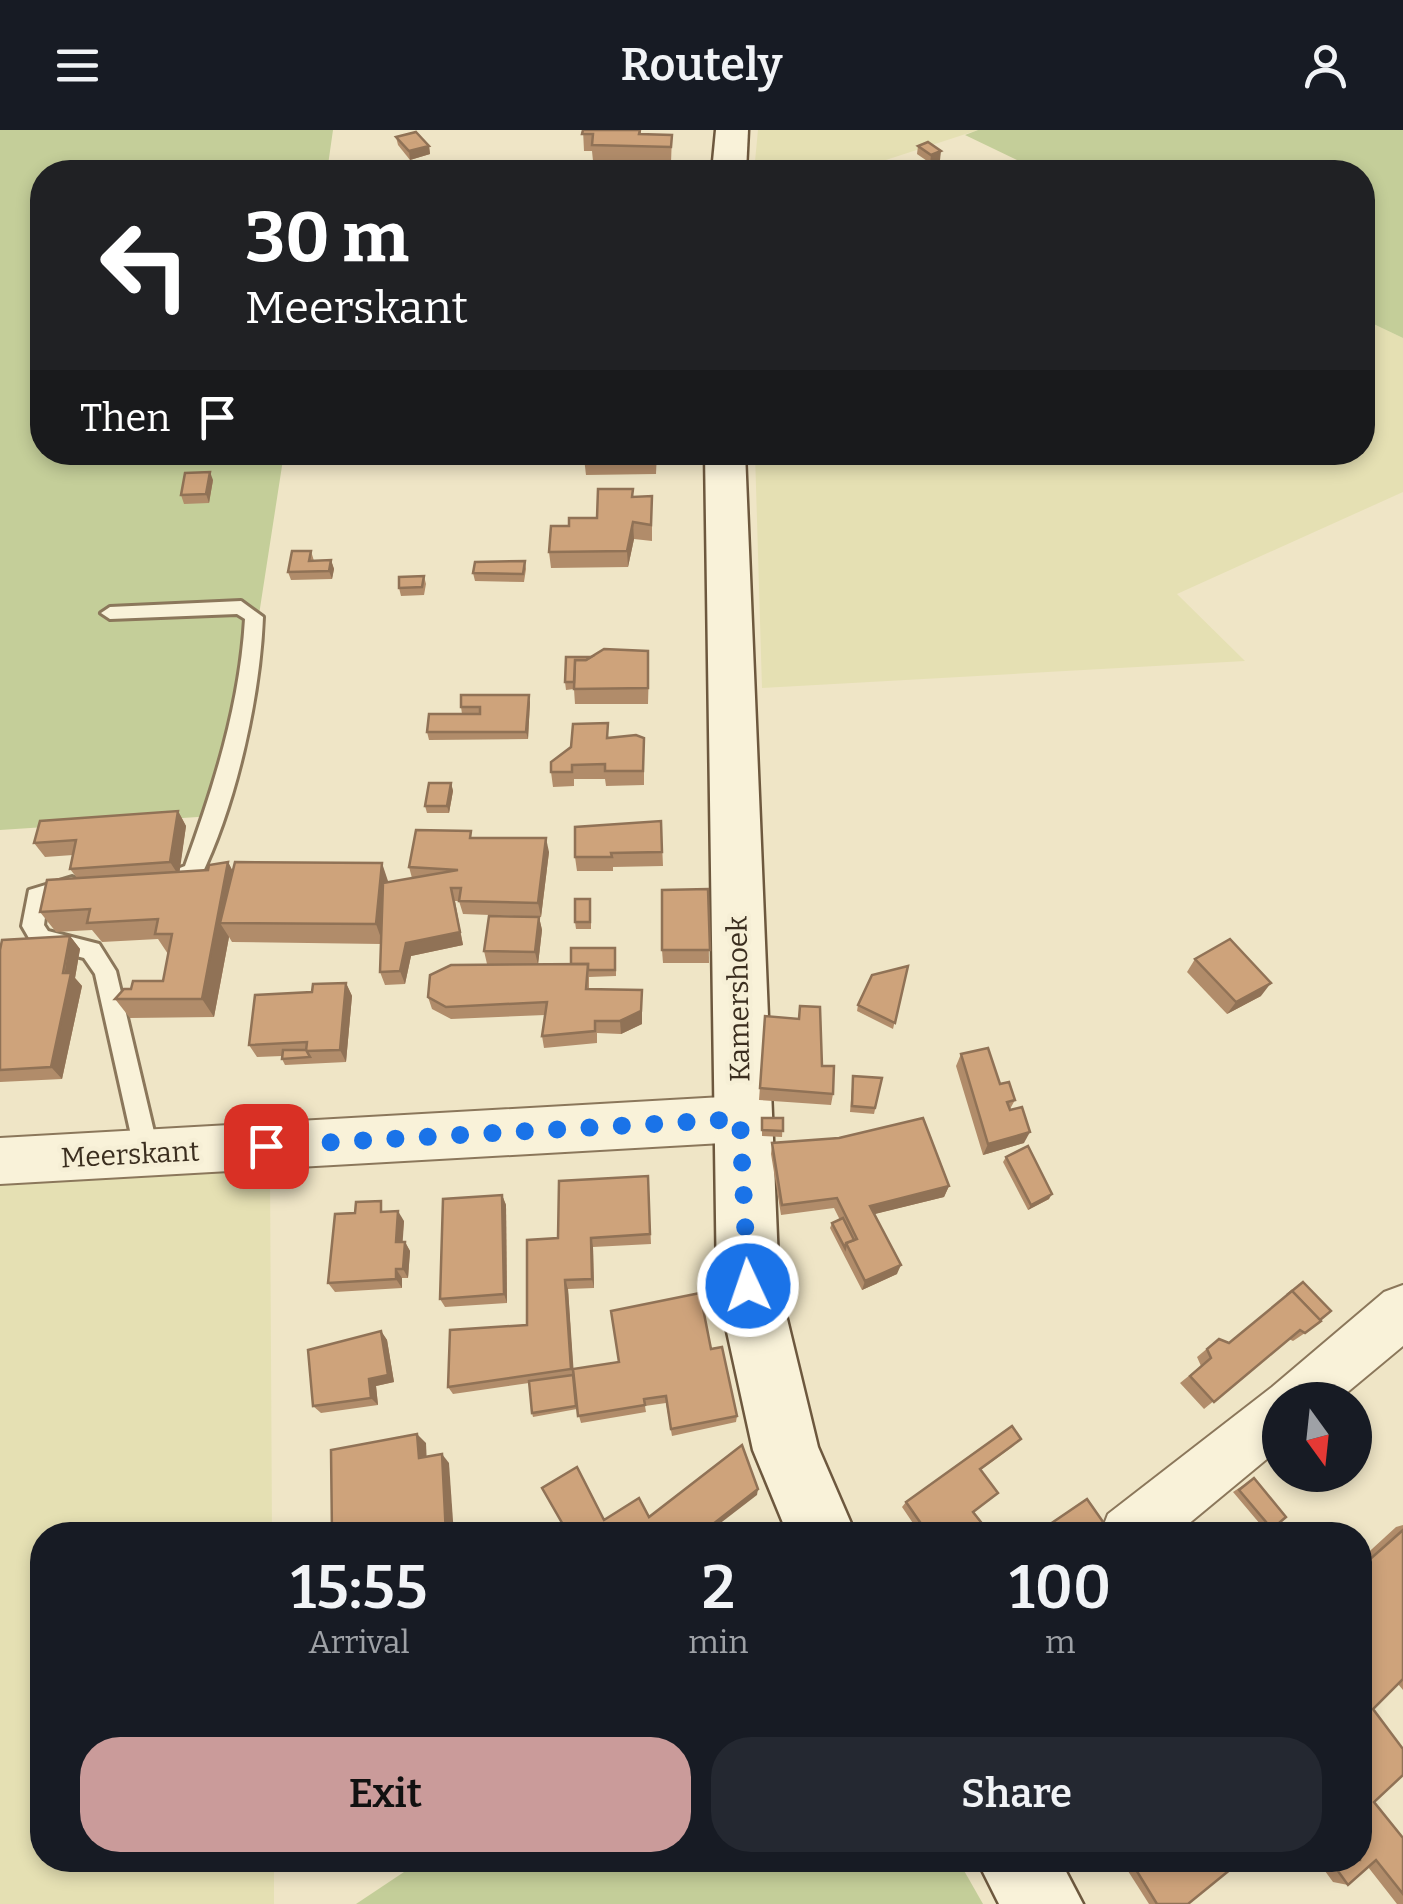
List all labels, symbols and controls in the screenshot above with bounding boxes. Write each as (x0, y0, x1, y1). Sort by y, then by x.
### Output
icon: menu (50, 38, 105, 93)
text: Routely (620, 38, 783, 92)
icon: person (1298, 38, 1353, 93)
text: 30 m (245, 196, 409, 280)
icon: left (80, 200, 210, 330)
text: Meerskant (245, 281, 468, 335)
icon: arrive (190, 390, 245, 445)
text: Then (80, 395, 170, 441)
street label: Kamershoek (721, 916, 756, 1082)
pin (224, 1104, 309, 1189)
icon: arrive (239, 1119, 294, 1174)
street label: Meerskant (60, 1134, 200, 1175)
position arrow (696, 1234, 800, 1338)
north arrow (1262, 1382, 1372, 1492)
map controls (1262, 1382, 1372, 1492)
text: 15:55 (291, 1552, 427, 1624)
text: 2 (702, 1552, 735, 1624)
text: 100 (1009, 1552, 1111, 1624)
text: Arrival (308, 1623, 410, 1661)
text: min (688, 1623, 749, 1661)
text: m (1045, 1623, 1076, 1661)
button: Exit (80, 1737, 691, 1852)
button: Share (711, 1737, 1322, 1852)

